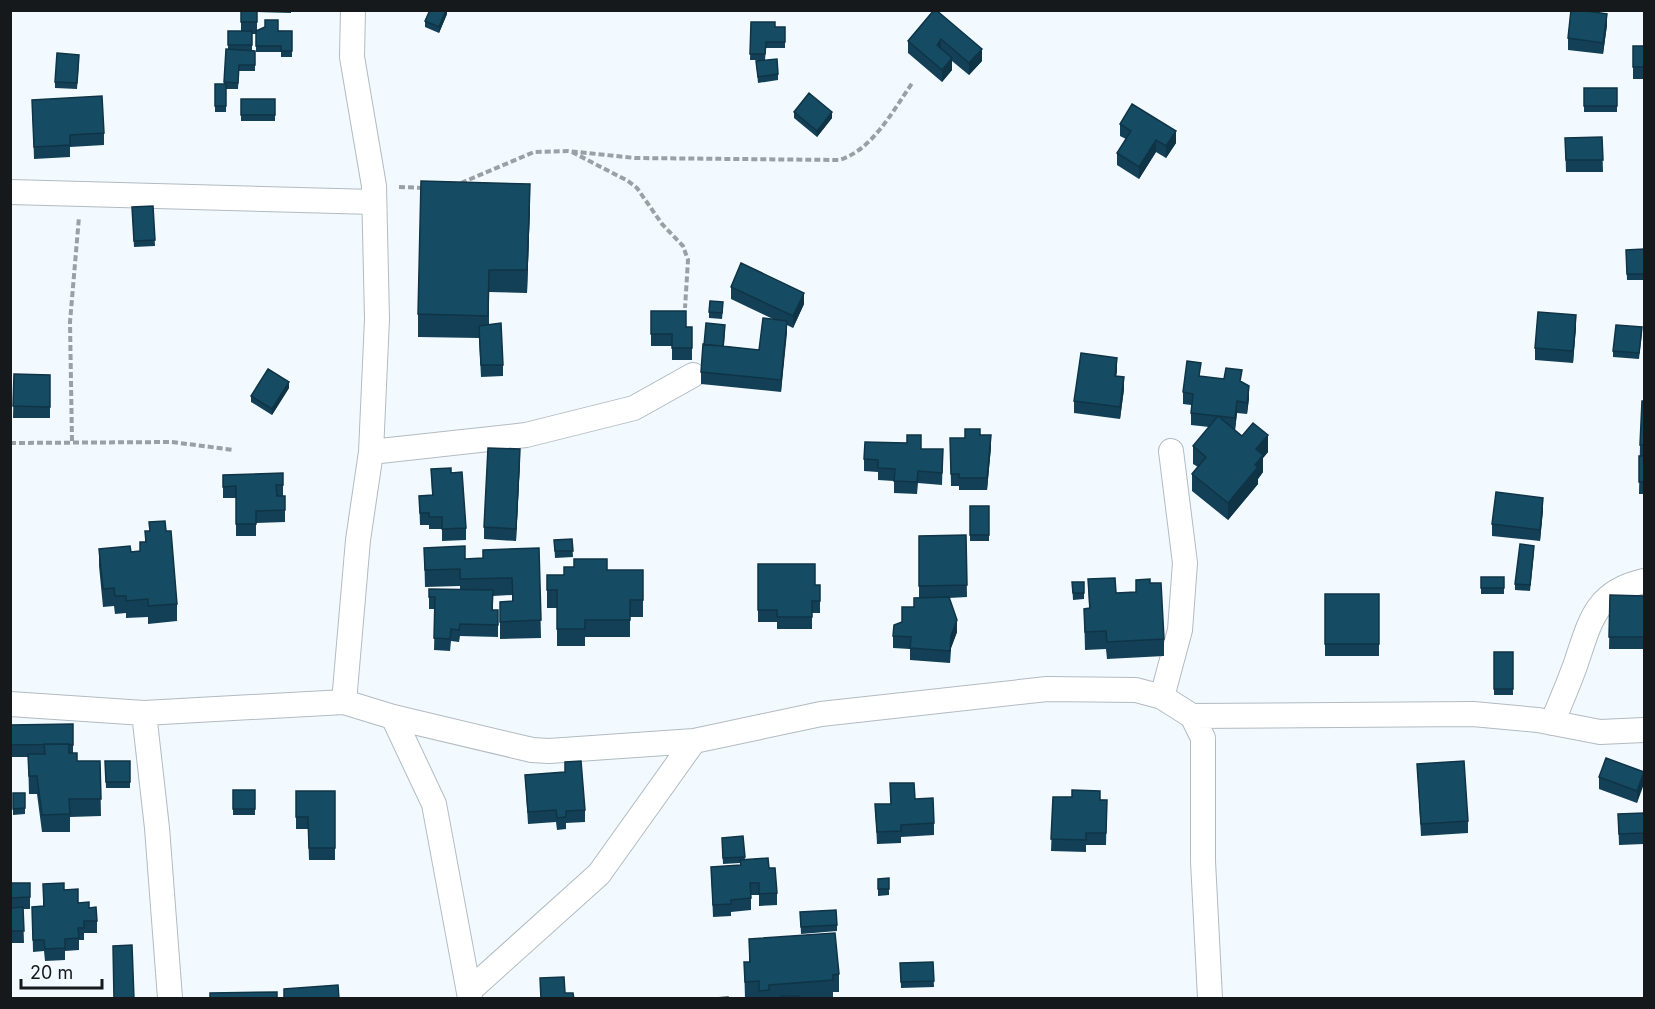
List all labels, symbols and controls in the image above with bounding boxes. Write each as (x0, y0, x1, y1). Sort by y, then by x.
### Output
scale bar (21, 952, 102, 990)
text: 20 m (30, 962, 73, 983)

